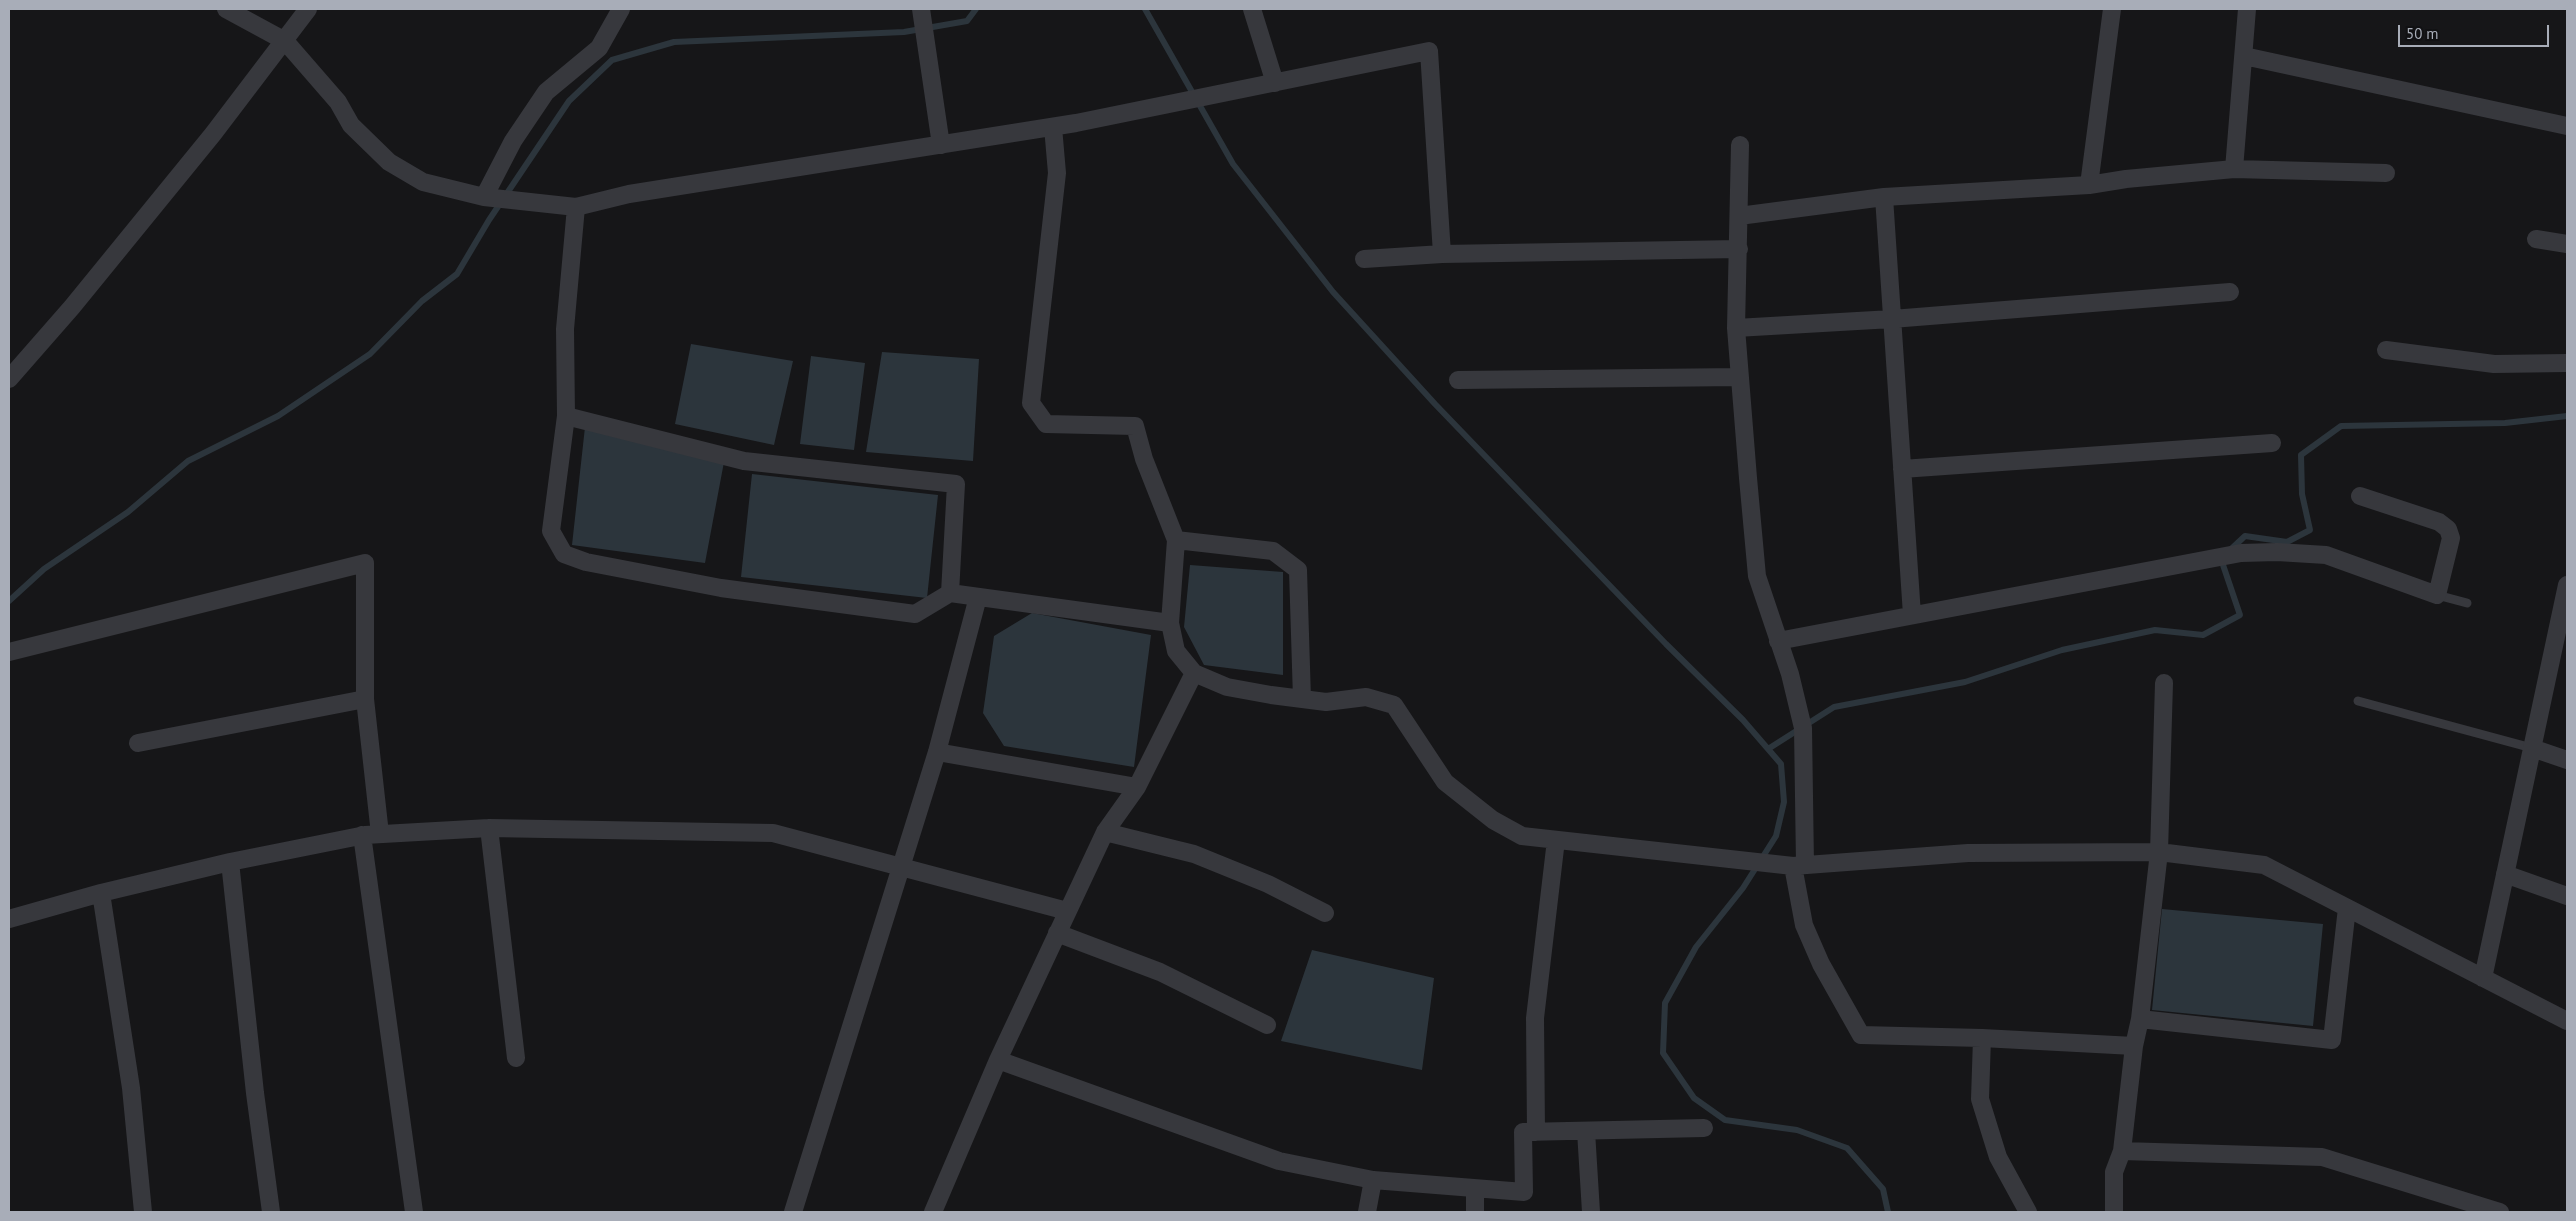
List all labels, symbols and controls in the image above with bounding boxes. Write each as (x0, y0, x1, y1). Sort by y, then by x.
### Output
scale bar (2401, 15, 2552, 47)
text: 50 m (2406, 24, 2439, 43)

